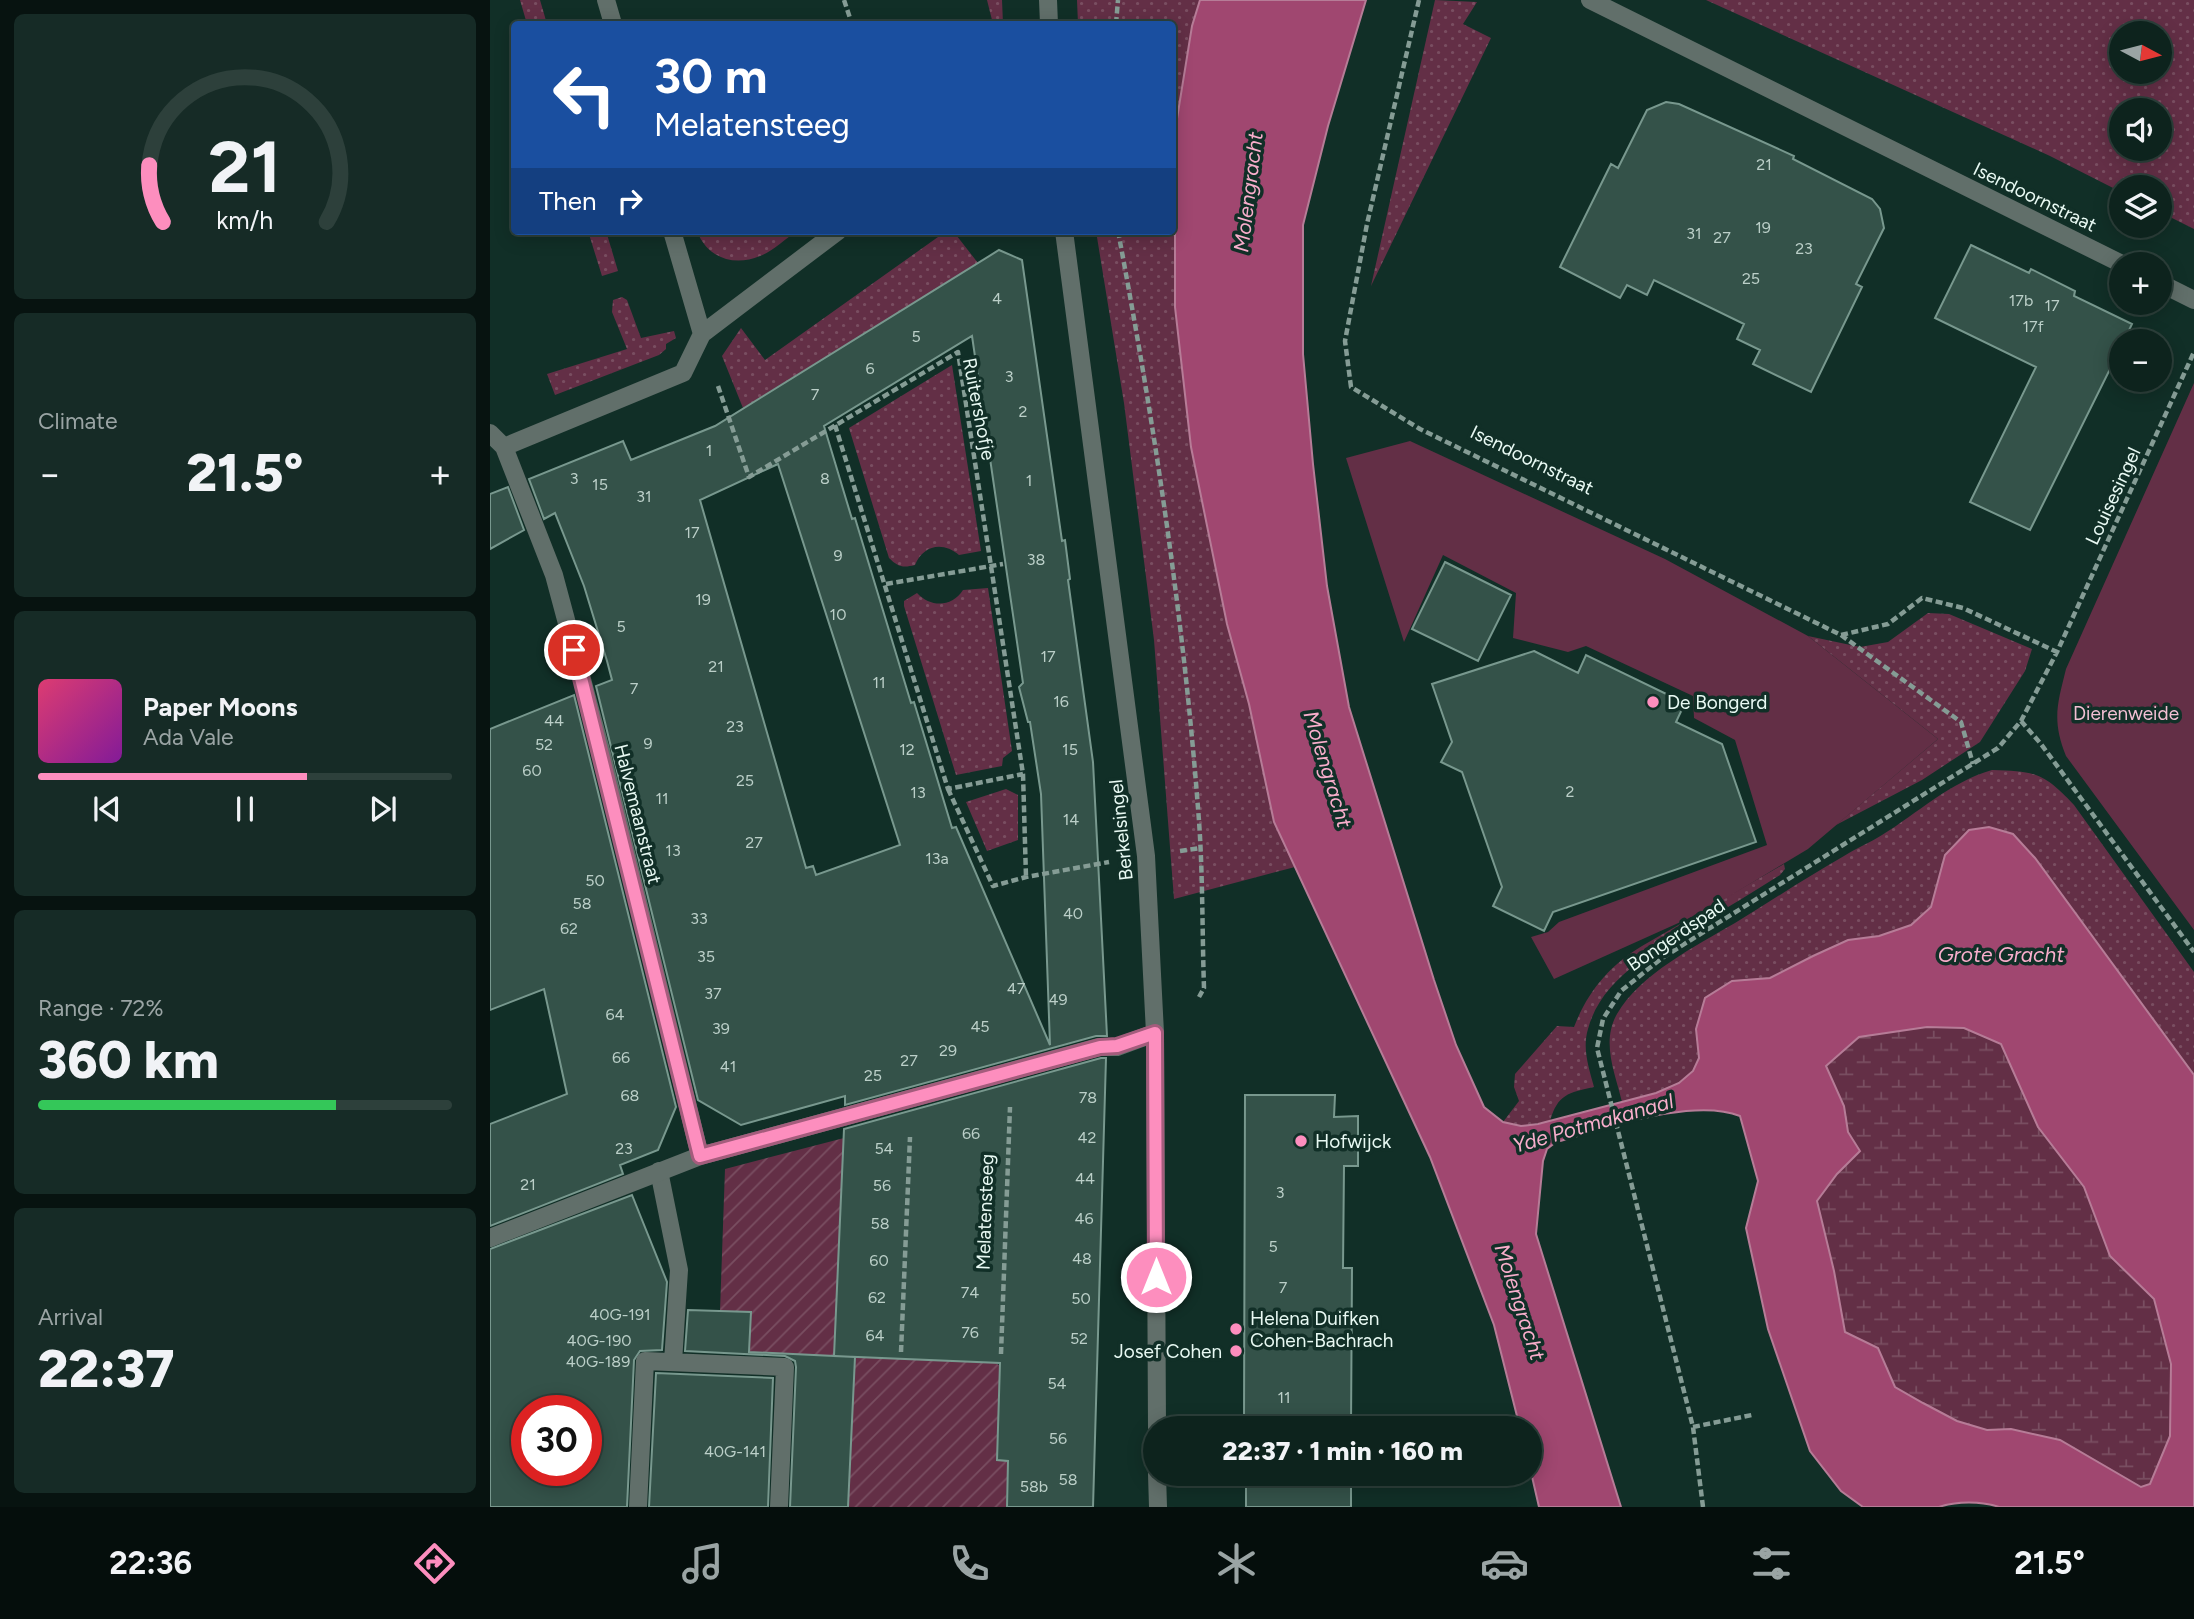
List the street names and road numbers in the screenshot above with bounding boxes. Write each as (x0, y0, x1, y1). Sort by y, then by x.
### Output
street label: Isendoornstraat (1970, 157, 2100, 237)
street label: Ruitershofje (958, 356, 1000, 462)
street label: Isendoornstraat (1467, 420, 1597, 500)
street label: Louisesingel (2080, 444, 2146, 548)
street label: Halvemaanstraat (610, 742, 666, 886)
street label: Berkelsingel (1104, 778, 1138, 882)
street label: Bongerdspad (1623, 894, 1729, 976)
street label: Melatensteeg (971, 1153, 999, 1271)

